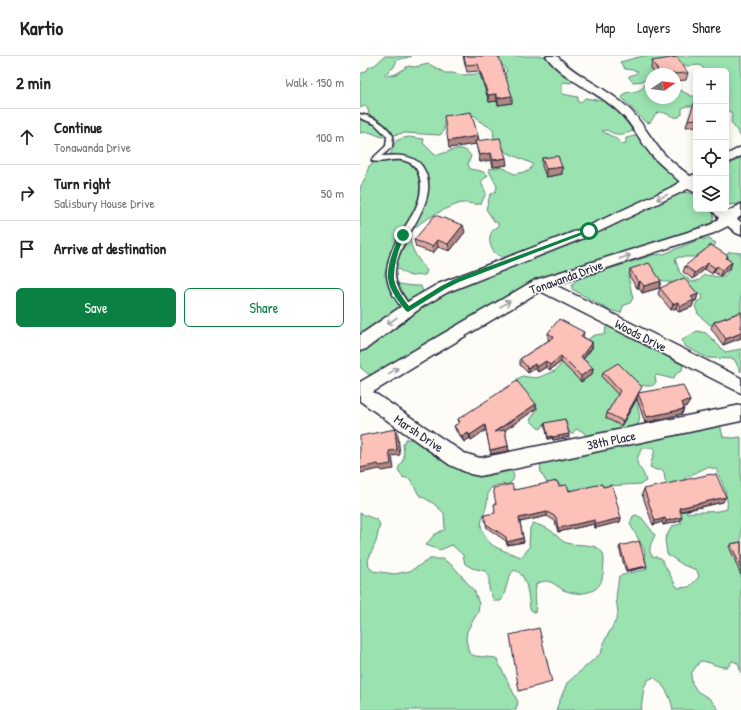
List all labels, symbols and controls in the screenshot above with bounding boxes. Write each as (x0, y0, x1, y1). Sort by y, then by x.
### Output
text: Kartio (20, 15, 63, 41)
text: Map (595, 18, 615, 37)
text: Layers (637, 18, 670, 37)
text: Share (692, 18, 721, 37)
north arrow (645, 68, 681, 104)
map controls (693, 68, 729, 212)
button: + (693, 68, 729, 104)
text: 2 min (16, 71, 51, 94)
text: Walk · 150 m (286, 73, 344, 91)
button: − (693, 104, 729, 140)
text: Continue (54, 117, 102, 138)
icon: ahead (16, 126, 38, 148)
text: 100 m (316, 128, 344, 146)
text: Tonawanda Drive (54, 138, 131, 156)
button: locate (693, 140, 729, 176)
text: Turn right (54, 173, 110, 194)
button: layers (693, 176, 729, 212)
icon: right (16, 182, 38, 204)
text: 50 m (321, 184, 344, 202)
text: Salisbury House Drive (54, 194, 155, 212)
one-way arrow (656, 194, 668, 201)
route start (580, 222, 598, 240)
route end (394, 226, 412, 244)
icon: arrive (16, 238, 38, 260)
text: Arrive at destination (54, 238, 166, 259)
one-way arrow (619, 253, 632, 260)
street label: Tonawanda Drive (527, 255, 605, 299)
button: Save (16, 288, 176, 327)
button: Share (184, 288, 344, 327)
one-way arrow (499, 299, 511, 307)
street label: Woods Drive (612, 314, 670, 356)
one-way arrow (387, 317, 398, 325)
one-way arrow (387, 367, 399, 375)
street label: Marsh Drive (391, 410, 447, 456)
street label: 38th Place (585, 426, 637, 454)

